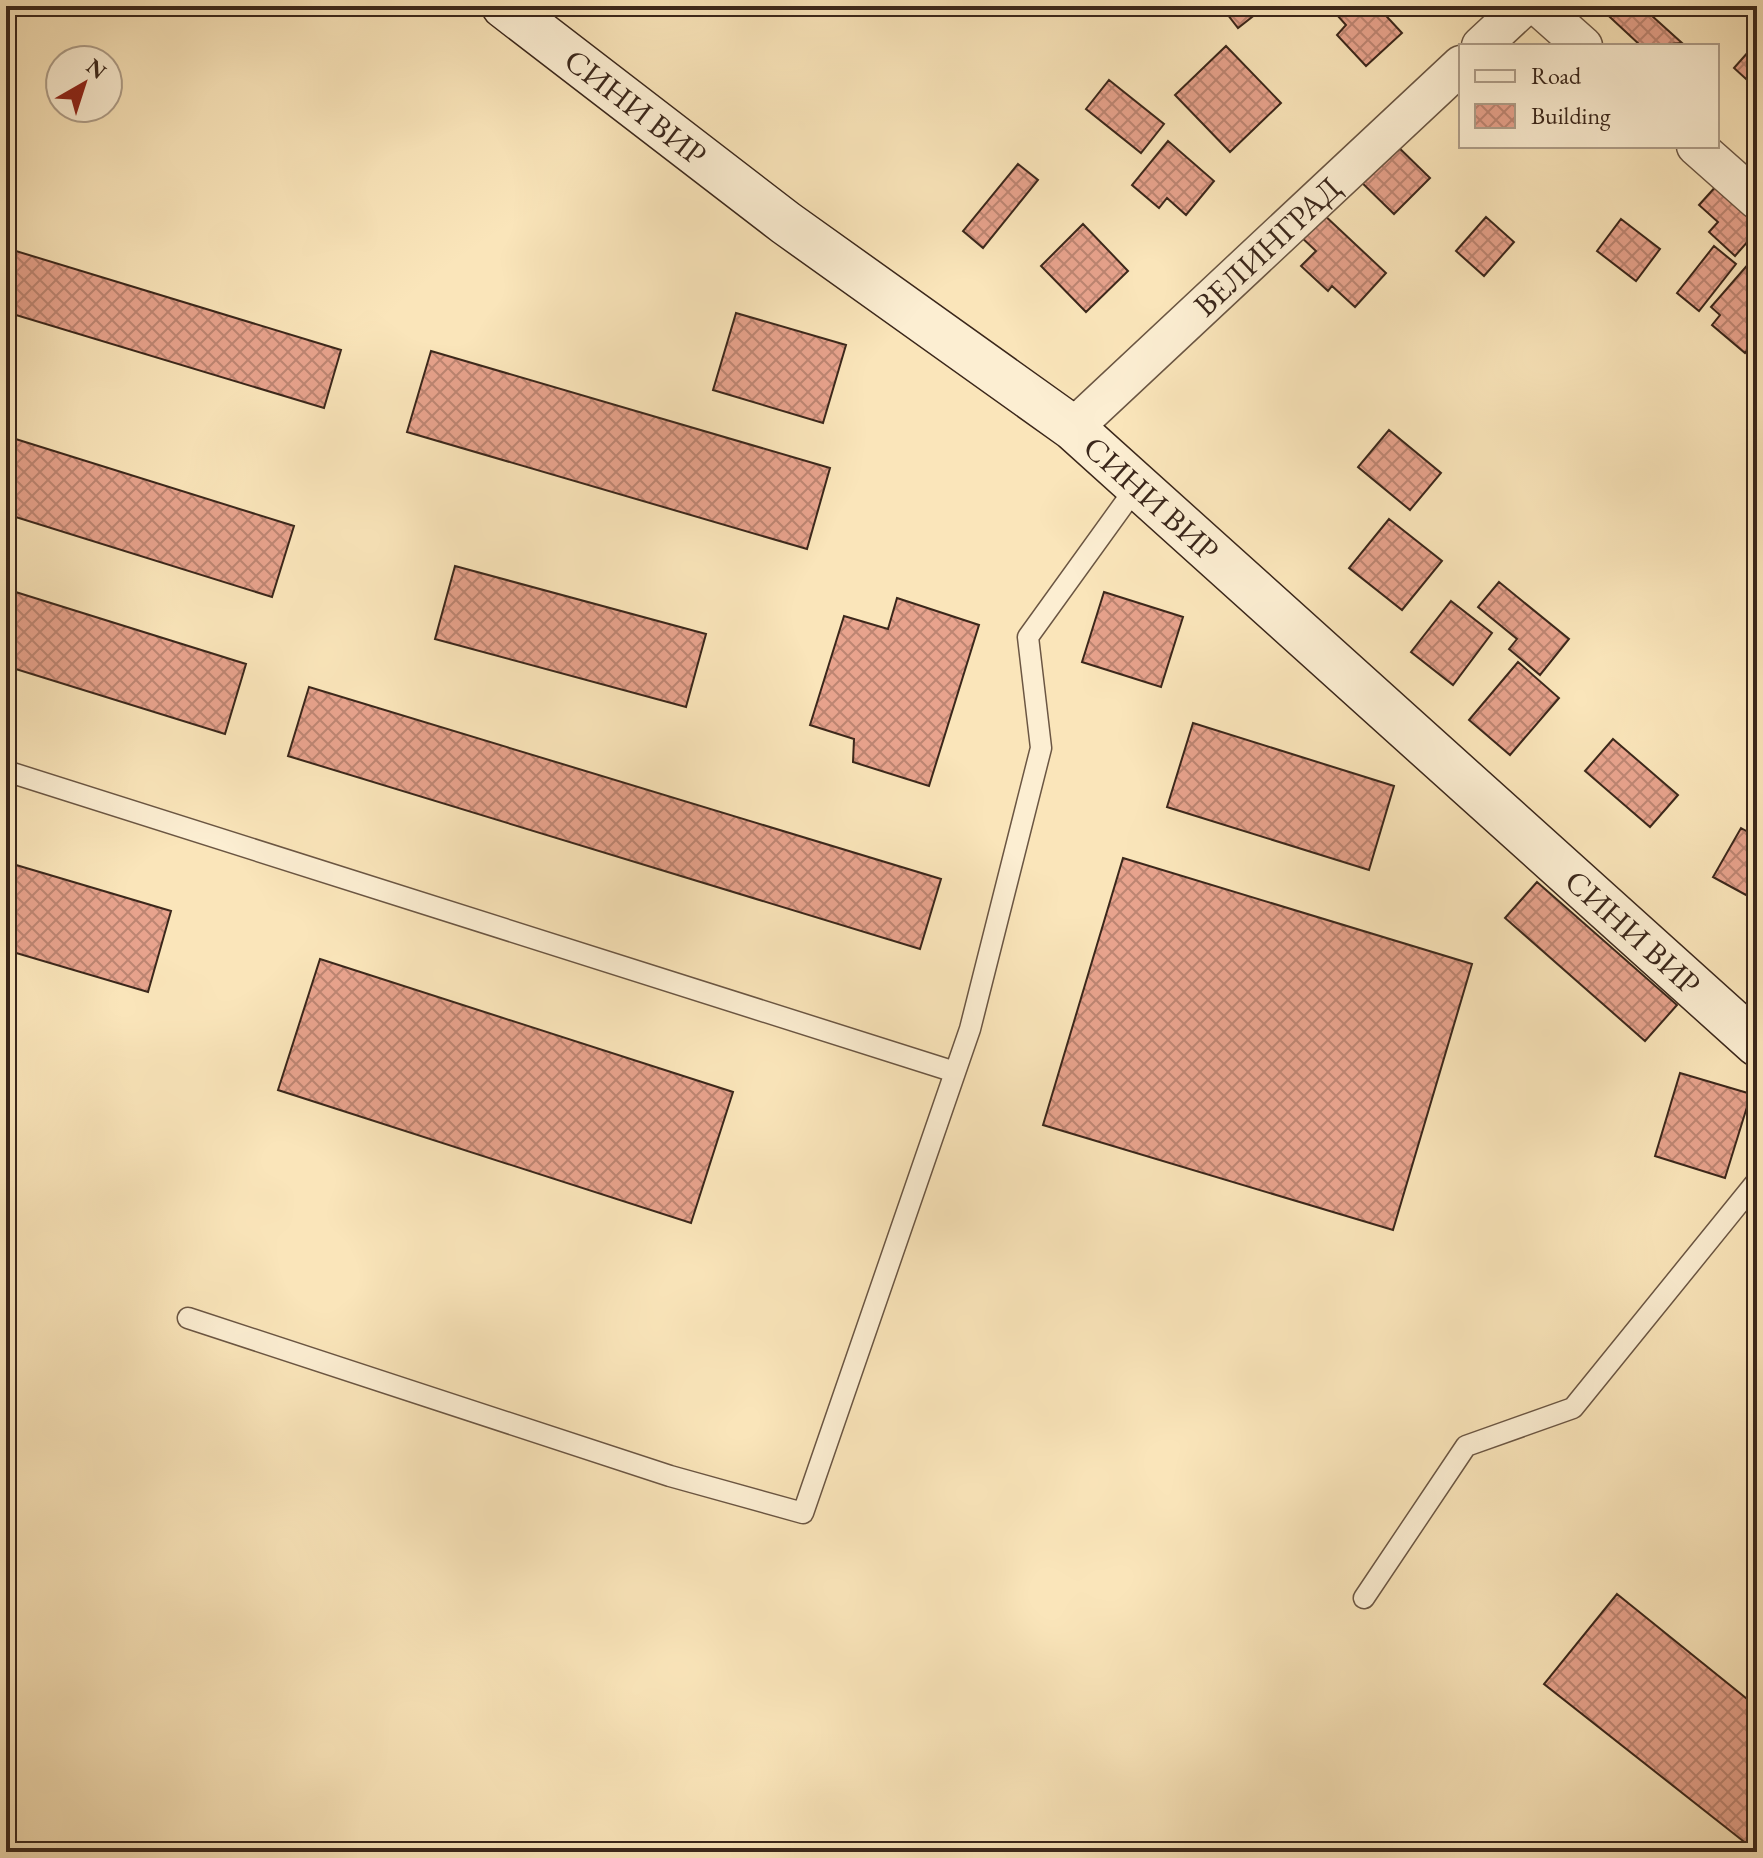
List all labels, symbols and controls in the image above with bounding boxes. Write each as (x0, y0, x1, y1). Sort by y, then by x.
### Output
street label: СИНИ ВИР (556, 39, 715, 175)
north arrow (44, 44, 124, 124)
legend (1459, 44, 1719, 148)
text: N (80, 52, 112, 86)
text: Road (1531, 60, 1582, 91)
text: Building (1531, 100, 1611, 131)
street label: ВЕЛИНГРАД (1185, 167, 1350, 326)
street label: СИНИ ВИР (1075, 427, 1228, 571)
street label: СИНИ ВИР (1556, 860, 1710, 1004)

